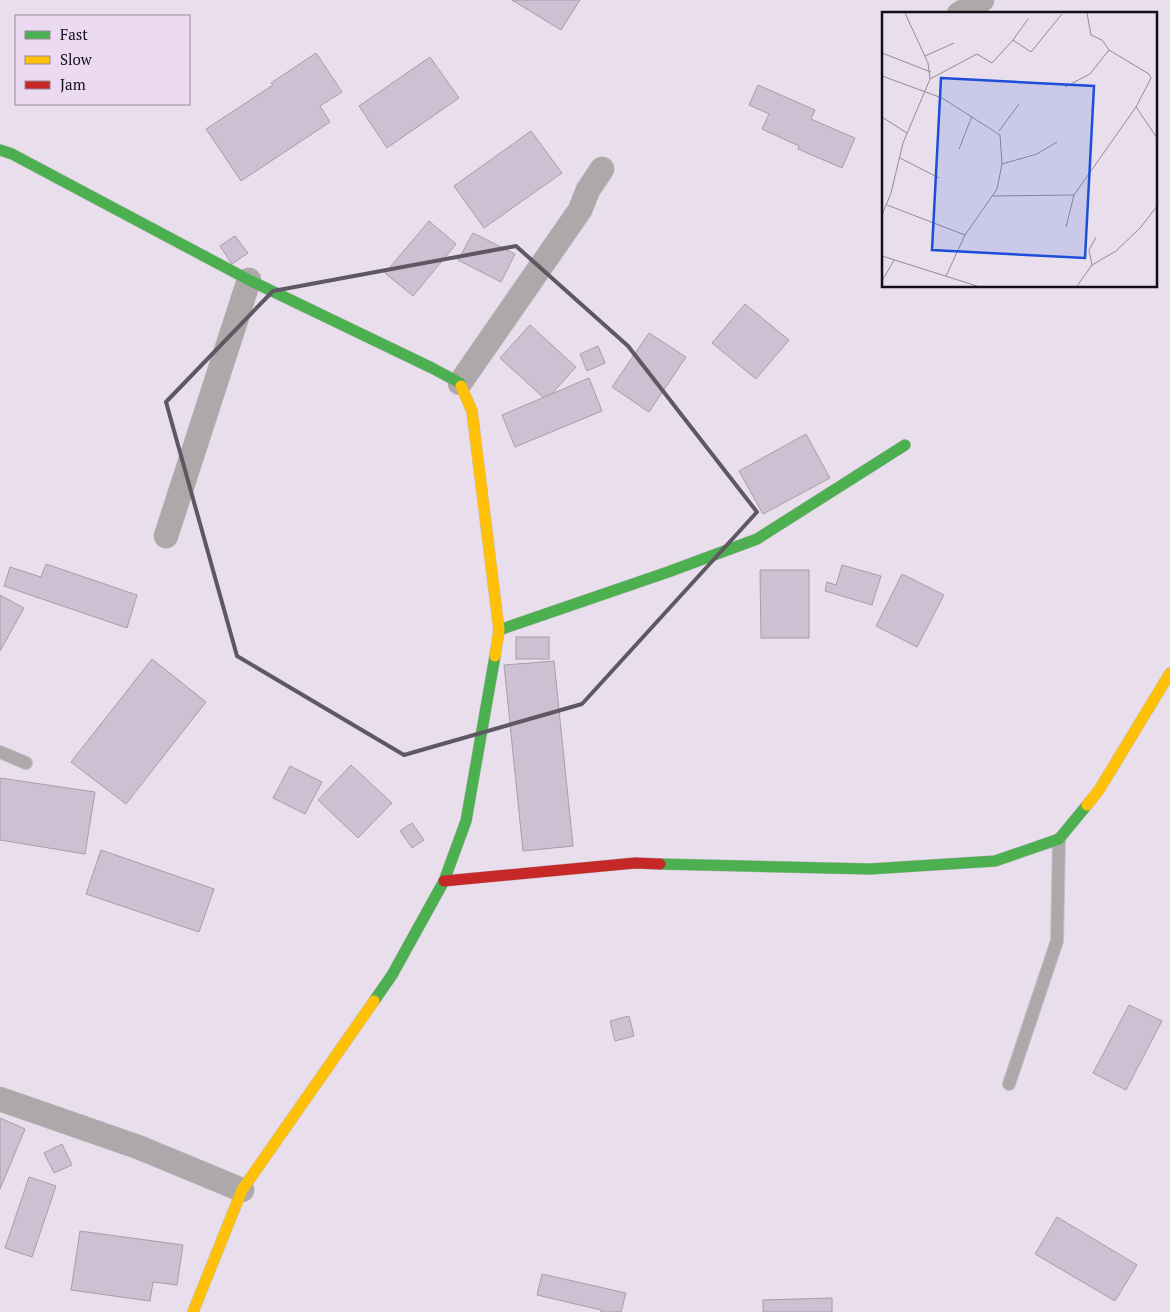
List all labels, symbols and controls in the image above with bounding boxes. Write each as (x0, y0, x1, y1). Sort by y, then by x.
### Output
inset map (882, 12, 1158, 288)
legend (15, 15, 190, 105)
text: Fast (60, 24, 88, 44)
text: Slow (60, 49, 93, 69)
text: Jam (60, 74, 86, 94)

